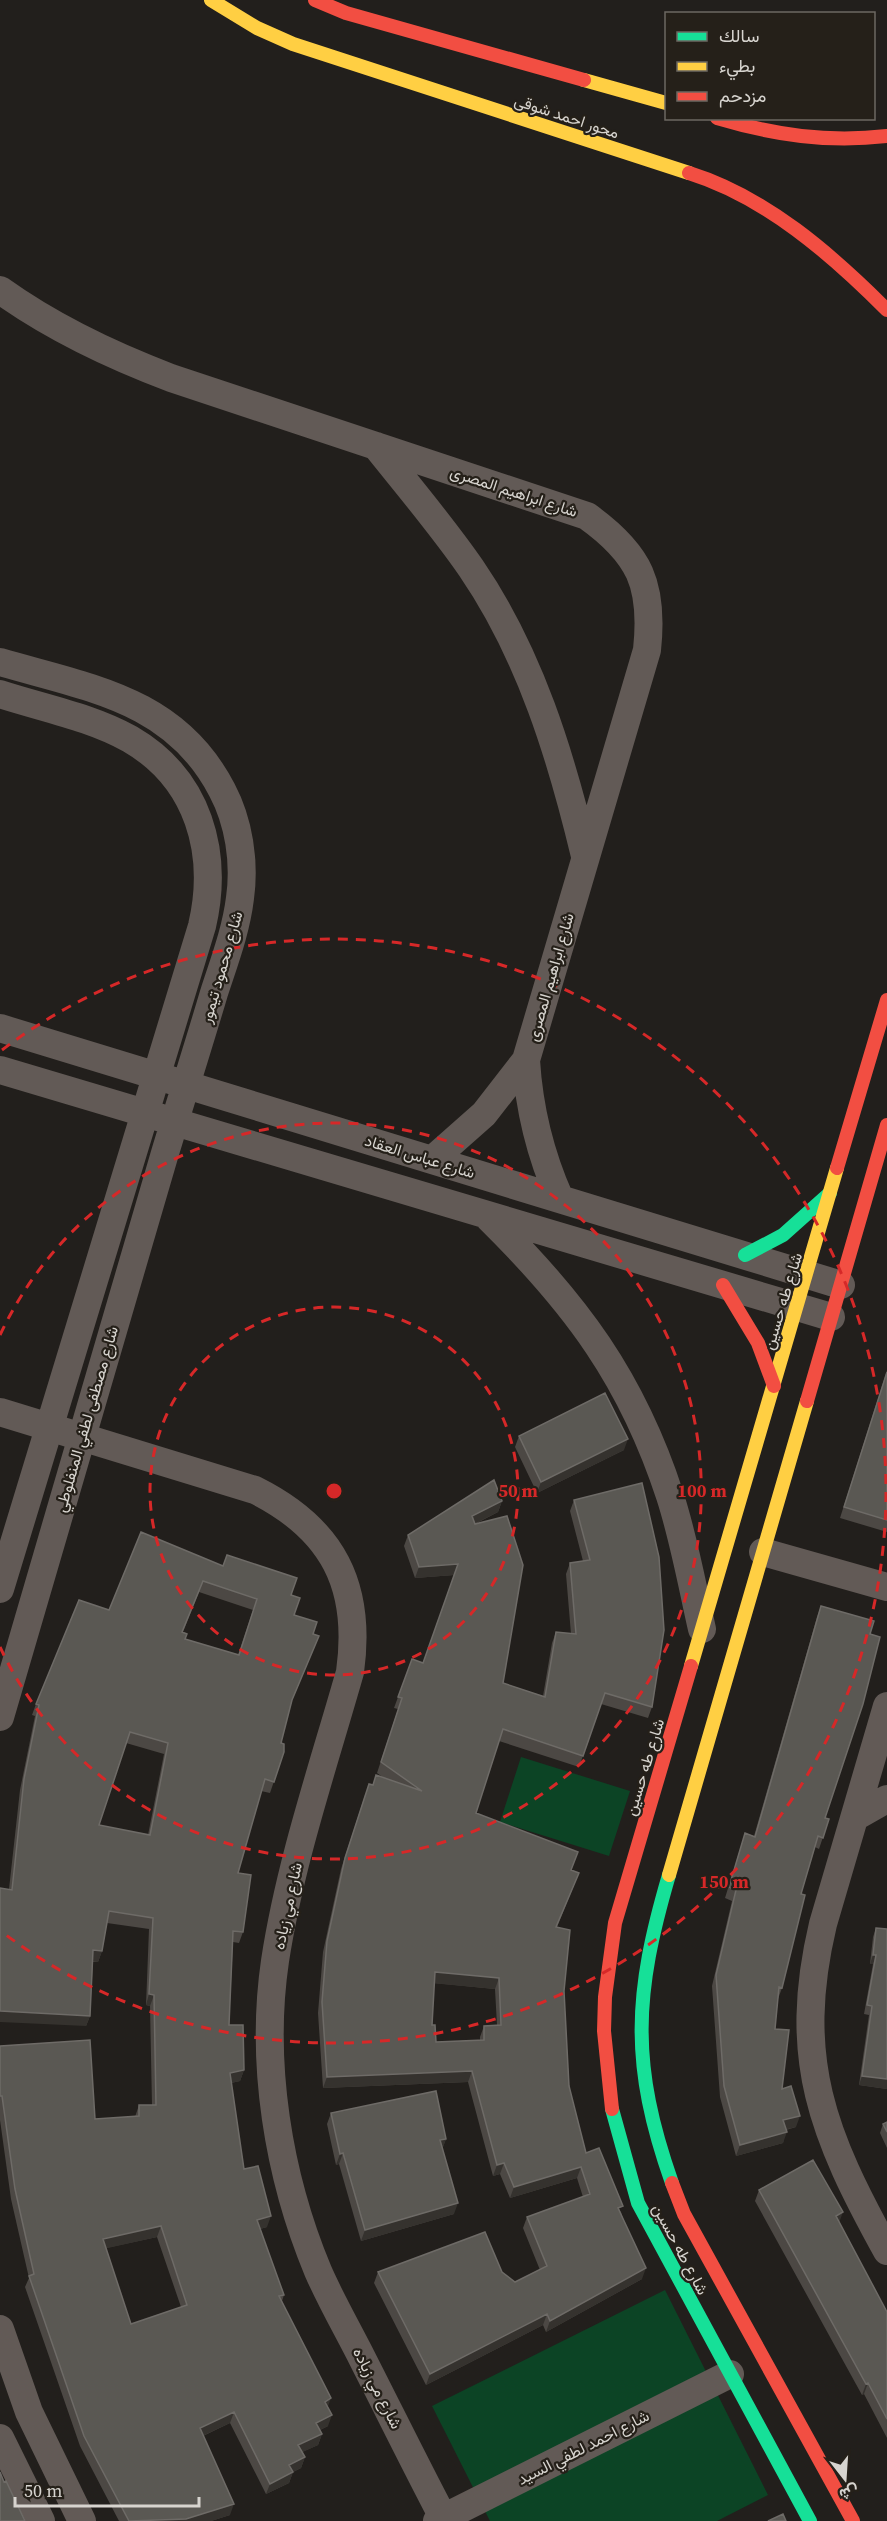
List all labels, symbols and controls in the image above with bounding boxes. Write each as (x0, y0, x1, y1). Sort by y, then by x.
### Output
legend (665, 12, 875, 120)
text: سالك (719, 23, 759, 48)
text: بطيء (719, 53, 755, 81)
text: مزدحم (719, 83, 766, 108)
street label: محور احمد شوقى (512, 89, 622, 143)
street label: شارع ابراهيم المصرى (447, 460, 580, 523)
street label: شارع محمود تيمور (194, 908, 248, 1027)
street label: شارع ابراهيم المصرى (521, 910, 580, 1044)
street label: شارع عباس العقاد (362, 1129, 478, 1184)
street label: شارع طه حسين (757, 1250, 808, 1353)
street label: شارع مصطفى لطفي المنفلوطي (49, 1323, 126, 1515)
text: 50 m (498, 1478, 538, 1503)
text: 100 m (677, 1478, 727, 1503)
centre of rings (324, 1481, 344, 1501)
street label: شارع طه حسين (619, 1716, 670, 1819)
street label: شارع مي زياده (267, 1860, 310, 1952)
text: 150 m (699, 1869, 749, 1894)
street label: شارع طه حسين (647, 2199, 714, 2299)
street label: شارع مي زياده (345, 2344, 408, 2434)
street label: شارع احمد لطفي السيد (513, 2404, 654, 2492)
north arrow (815, 2449, 875, 2509)
scale bar (15, 2470, 200, 2508)
text: 50 m (24, 2478, 62, 2503)
text: ش (837, 2480, 862, 2507)

